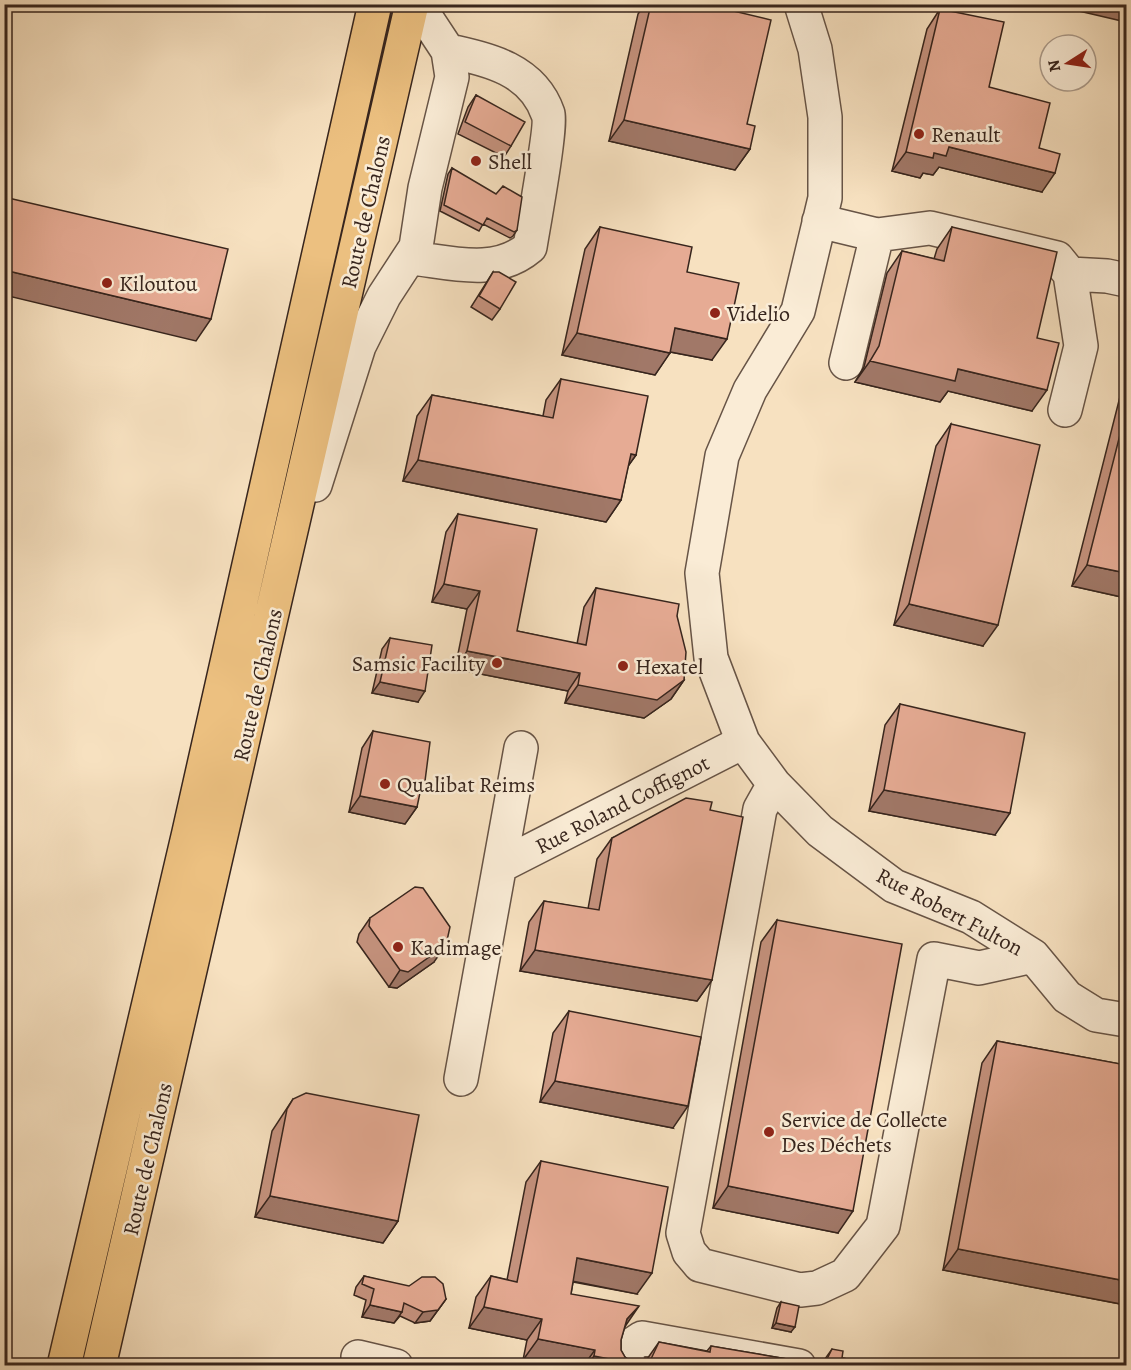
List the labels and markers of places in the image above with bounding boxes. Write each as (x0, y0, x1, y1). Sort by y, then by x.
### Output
place label: Renault (931, 120, 1000, 150)
marker: Renault (912, 127, 926, 141)
place label: Shell (488, 147, 532, 177)
marker: Shell (469, 154, 483, 168)
place label: Kiloutou (119, 269, 197, 299)
marker: Kiloutou (100, 276, 114, 290)
place label: Videlio (726, 299, 790, 329)
marker: Videlio (708, 306, 722, 320)
place label: Samsic Facility (352, 649, 485, 679)
place label: Hexatel (635, 652, 703, 682)
marker: Samsic Facility (490, 656, 504, 670)
marker: Hexatel (616, 659, 630, 673)
place label: Qualibat Reims (397, 770, 535, 800)
marker: Qualibat Reims (378, 777, 392, 791)
place label: Kadimage (410, 933, 501, 963)
marker: Kadimage (391, 940, 405, 954)
place label: Service de Collecte Des Déchets (781, 1105, 947, 1160)
marker: Service de Collecte Des Déchets (762, 1125, 776, 1139)

